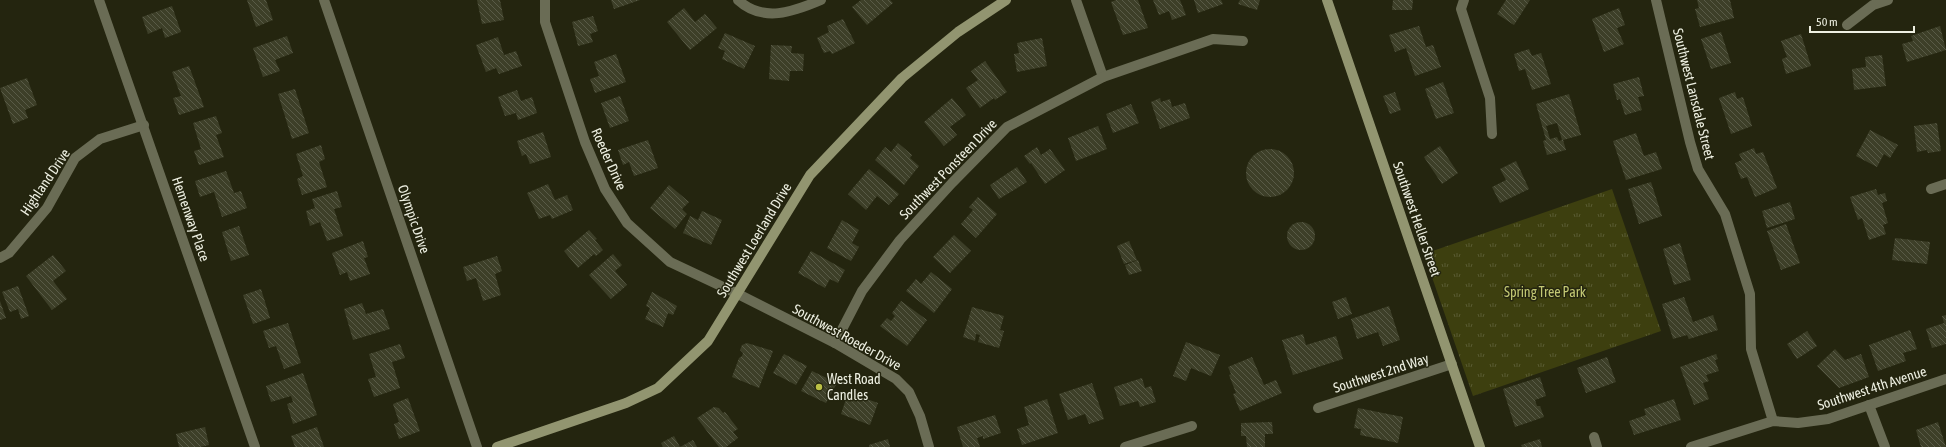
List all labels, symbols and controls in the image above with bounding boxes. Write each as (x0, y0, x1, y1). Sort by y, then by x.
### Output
scale bar (1810, 8, 1914, 34)
text: 50 m (1816, 15, 1838, 29)
street label: Southwest Lansdale Street (1670, 27, 1718, 161)
street label: Southwest Ponsteen Drive (896, 116, 1000, 222)
street label: Roeder Drive (588, 126, 630, 192)
street label: Highland Drive (17, 146, 73, 218)
street label: Southwest Heller Street (1390, 159, 1444, 279)
street label: Hemenway Place (169, 174, 213, 264)
street label: Southwest Loerland Drive (713, 180, 795, 300)
street label: Olympic Drive (395, 182, 433, 256)
park label: Spring Tree Park (1504, 284, 1586, 300)
street label: Southwest Roeder Drive (790, 301, 904, 373)
street label: Southwest 2nd Way (1331, 350, 1431, 396)
street label: Southwest 4th Avenue (1816, 363, 1928, 413)
place label: West Road Candles (827, 371, 881, 403)
marker: West Road Candles (814, 382, 824, 392)

